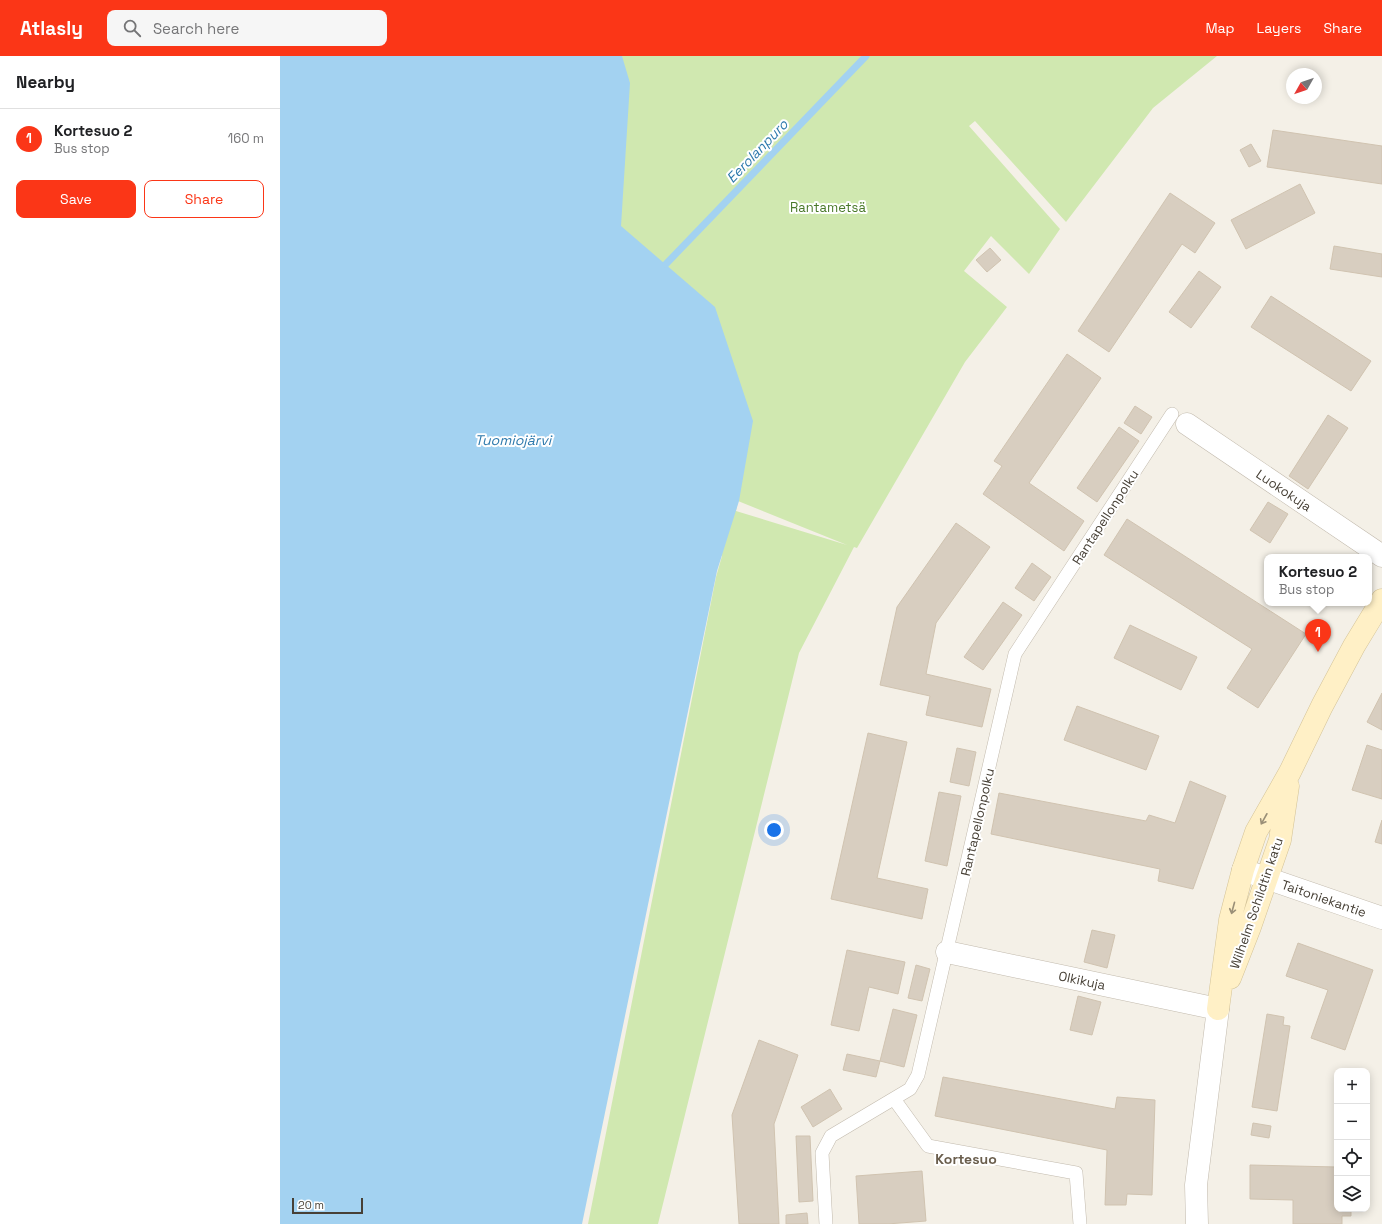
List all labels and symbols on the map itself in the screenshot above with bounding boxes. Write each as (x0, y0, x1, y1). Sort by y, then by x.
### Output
north arrow (1286, 68, 1322, 104)
water label: Eerolanpuro (722, 115, 792, 186)
park label: Rantametsä (790, 199, 866, 216)
water label: Tuomiojärvi (475, 431, 553, 449)
street label: Luokokuja (1253, 466, 1315, 515)
street label: Rantapellonpolku (1068, 467, 1142, 568)
pin: 1 (1305, 619, 1331, 652)
street label: Rantapellonpolku (957, 767, 998, 878)
one-way arrow (1260, 813, 1267, 825)
your location (764, 820, 784, 840)
street label: Wilhelm Schildtin katu (1226, 835, 1287, 971)
street label: Taitoniekantie (1279, 876, 1369, 921)
one-way arrow (1228, 901, 1236, 914)
street label: Olkikuja (1057, 967, 1108, 994)
district label: Kortesuo (935, 1150, 997, 1168)
scale bar (292, 1196, 363, 1215)

